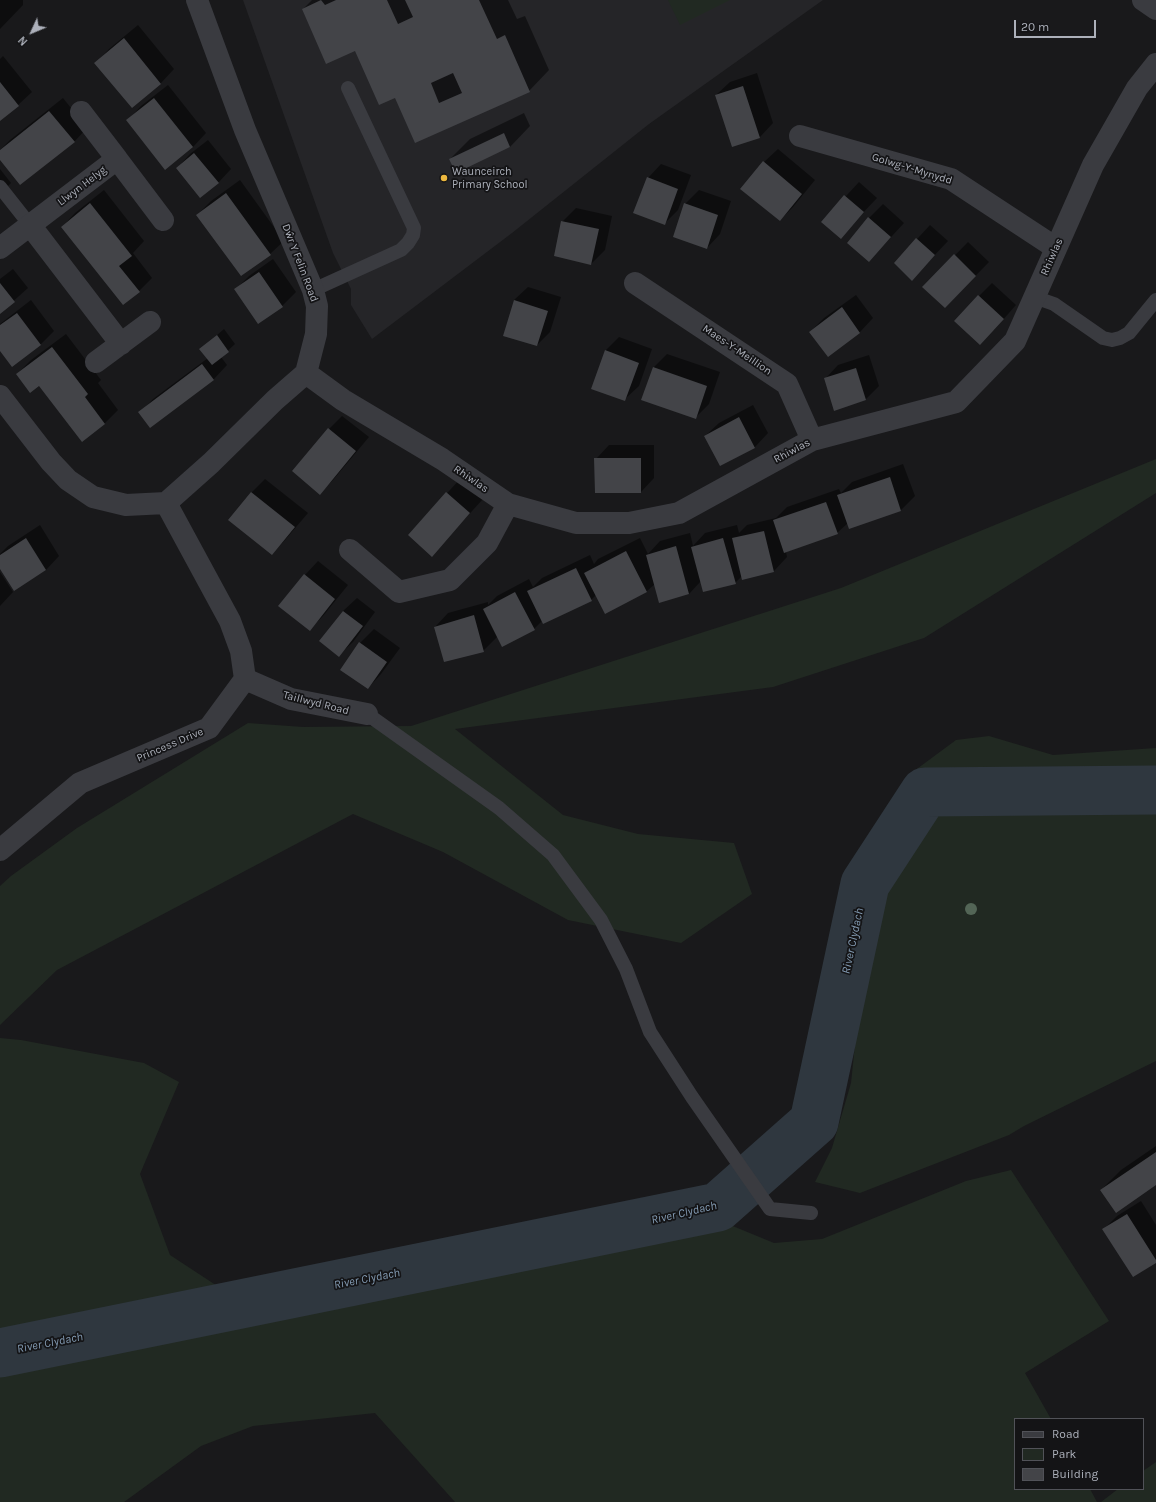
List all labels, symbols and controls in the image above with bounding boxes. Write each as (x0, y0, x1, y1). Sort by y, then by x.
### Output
north arrow (12, 12, 52, 52)
scale bar (1016, 12, 1098, 38)
text: 20 m (1021, 20, 1049, 34)
text: N (16, 33, 30, 48)
street label: Golwg-Y-Mynydd (870, 151, 954, 187)
street label: Llwyn Helyg (55, 163, 109, 209)
place label: Waunceirch Primary School (452, 165, 527, 191)
marker: Waunceirch Primary School (439, 173, 449, 183)
street label: Dŵr Y Felin Road (279, 222, 321, 304)
street label: Rhiwlas (1038, 236, 1066, 278)
street label: Maes-Y-Meillion (700, 322, 774, 378)
street label: Rhiwlas (771, 436, 813, 466)
street label: Rhiwlas (451, 462, 491, 496)
street label: Taillwyd Road (282, 688, 350, 718)
street label: Princess Drive (135, 725, 205, 765)
water label: River Clydach (839, 907, 867, 975)
water label: River Clydach (650, 1198, 718, 1228)
water label: River Clydach (333, 1266, 401, 1292)
water label: River Clydach (16, 1330, 84, 1356)
legend (1014, 1418, 1144, 1490)
text: Road (1052, 1427, 1080, 1441)
text: Park (1052, 1447, 1076, 1461)
text: Building (1052, 1467, 1098, 1481)

